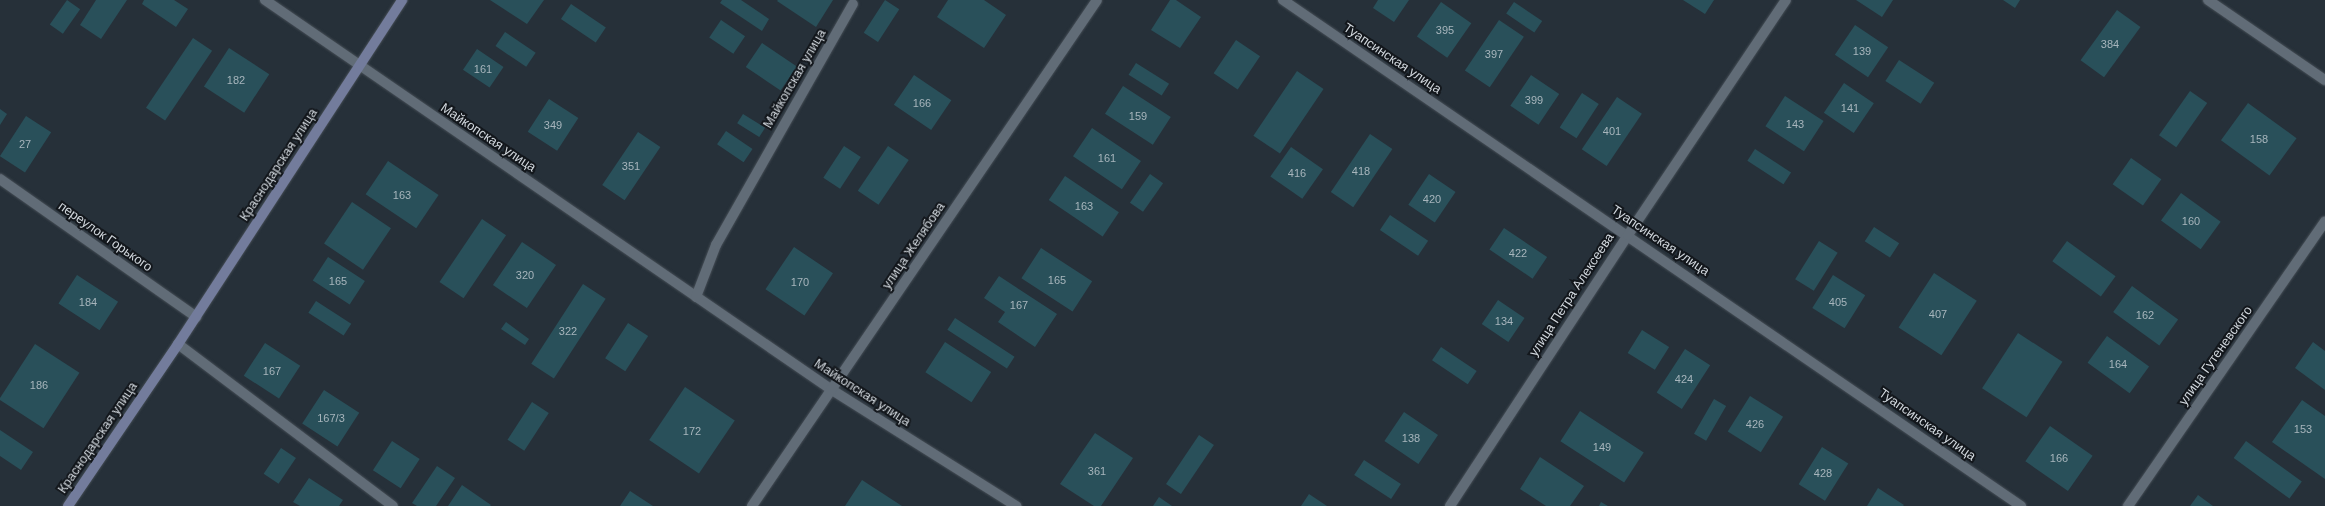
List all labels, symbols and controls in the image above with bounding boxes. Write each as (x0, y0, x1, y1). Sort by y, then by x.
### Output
street label: Туапсинская улица (1340, 20, 1444, 98)
house number: 395 (1436, 23, 1454, 37)
street label: Майкопская улица (760, 27, 830, 131)
house number: 384 (2101, 37, 2119, 51)
house number: 139 (1853, 44, 1871, 58)
house number: 397 (1485, 47, 1503, 61)
house number: 161 (474, 62, 492, 76)
house number: 182 (227, 73, 245, 87)
house number: 399 (1525, 93, 1543, 107)
house number: 166 (913, 96, 931, 110)
street label: Майкопская улица (437, 100, 539, 176)
house number: 141 (1841, 101, 1859, 115)
street label: Краснодарская улица (237, 106, 321, 224)
house number: 159 (1129, 109, 1147, 123)
house number: 143 (1786, 117, 1804, 131)
house number: 349 (544, 118, 562, 132)
house number: 401 (1603, 124, 1621, 138)
house number: 158 (2250, 132, 2268, 146)
house number: 27 (19, 137, 31, 151)
house number: 161 (1098, 151, 1116, 165)
house number: 351 (622, 159, 640, 173)
house number: 418 (1352, 164, 1370, 178)
house number: 416 (1288, 166, 1306, 180)
house number: 163 (393, 188, 411, 202)
house number: 420 (1423, 192, 1441, 206)
street label: переулок Горького (55, 199, 155, 275)
house number: 163 (1075, 199, 1093, 213)
street label: улица Желябова (879, 200, 949, 292)
street label: Туапсинская улица (1608, 202, 1712, 280)
house number: 160 (2182, 214, 2200, 228)
street label: улица Петра Алексеева (1526, 230, 1618, 360)
house number: 422 (1509, 246, 1527, 260)
house number: 320 (516, 268, 534, 282)
house number: 165 (1048, 273, 1066, 287)
house number: 165 (329, 274, 347, 288)
house number: 170 (791, 275, 809, 289)
house number: 184 (79, 295, 97, 309)
house number: 405 (1829, 295, 1847, 309)
house number: 167 (1010, 298, 1028, 312)
street label: улица Гутеневского (2176, 303, 2256, 409)
house number: 407 (1929, 307, 1947, 321)
house number: 162 (2136, 308, 2154, 322)
house number: 134 (1495, 314, 1513, 328)
house number: 322 (559, 324, 577, 338)
street label: Майкопская улица (811, 356, 913, 430)
house number: 164 (2109, 357, 2127, 371)
house number: 167 (263, 364, 281, 378)
house number: 424 (1675, 372, 1693, 386)
house number: 186 (30, 378, 48, 392)
street label: Краснодарская улица (55, 379, 141, 497)
street label: Туапсинская улица (1875, 386, 1979, 464)
house number: 167/3 (317, 411, 345, 425)
house number: 426 (1746, 417, 1764, 431)
house number: 153 (2294, 422, 2312, 436)
house number: 172 (683, 424, 701, 438)
house number: 138 (1402, 431, 1420, 445)
house number: 149 (1593, 440, 1611, 454)
house number: 166 (2050, 451, 2068, 465)
house number: 361 (1088, 464, 1106, 478)
house number: 428 (1814, 466, 1832, 480)

